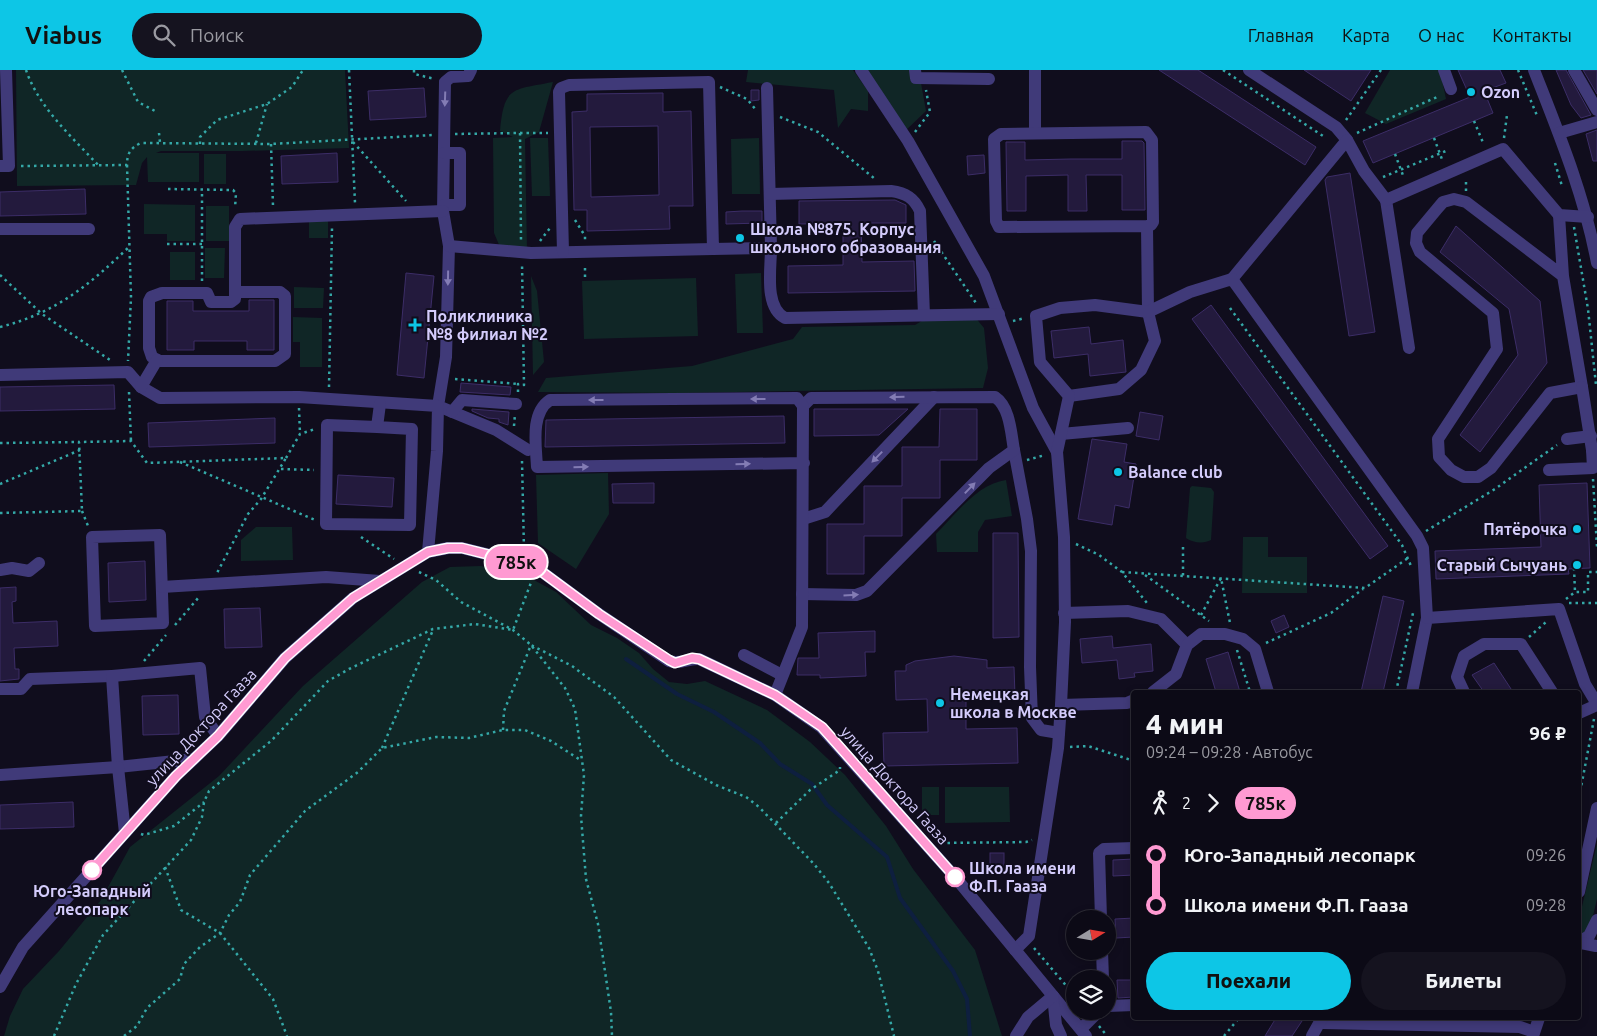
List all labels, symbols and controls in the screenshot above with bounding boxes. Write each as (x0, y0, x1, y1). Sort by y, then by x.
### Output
search box (132, 13, 482, 58)
icon: search (150, 21, 178, 49)
text: Viabus (25, 22, 102, 49)
text: Поиск (190, 24, 244, 46)
text: Главная (1248, 25, 1314, 45)
text: Карта (1342, 25, 1390, 45)
text: О нас (1418, 25, 1464, 45)
text: Контакты (1492, 25, 1572, 45)
place label: Ozon (1481, 83, 1520, 101)
marker: Ozon (1465, 86, 1477, 98)
one-way arrow (440, 91, 448, 107)
place label: Школа №875. Корпус школьного образования (750, 220, 942, 256)
marker: Школа №875. Корпус школьного образования (734, 232, 746, 244)
one-way arrow (444, 271, 452, 287)
place label: Поликлиника №8 филиал №2 (426, 307, 548, 343)
marker: Поликлиника №8 филиал №2 (408, 318, 422, 332)
one-way arrow (888, 393, 904, 401)
one-way arrow (750, 395, 766, 403)
one-way arrow (588, 396, 604, 404)
one-way arrow (871, 451, 883, 463)
one-way arrow (735, 460, 751, 468)
one-way arrow (573, 462, 589, 470)
place label: Balance club (1128, 463, 1223, 481)
marker: Balance club (1112, 466, 1124, 478)
one-way arrow (964, 482, 976, 494)
place label: Пятёрочка (1483, 520, 1567, 538)
marker: Пятёрочка (1571, 523, 1583, 535)
line badge: 785к (481, 546, 551, 578)
text: 785к (496, 552, 536, 572)
place label: Старый Сычуань (1437, 556, 1567, 574)
marker: Старый Сычуань (1571, 559, 1583, 571)
one-way arrow (843, 590, 859, 598)
street label: улица Доктора Гааза (142, 665, 260, 789)
place label: Немецкая школа в Москве (950, 685, 1077, 721)
marker: Немецкая школа в Москве (934, 697, 946, 709)
text: 4 мин (1146, 708, 1224, 739)
street label: улица Доктора Гааза (837, 722, 953, 848)
text: 96 ₽ (1529, 722, 1566, 744)
text: 09:24 – 09:28 · Автобус (1146, 743, 1313, 761)
icon: walk (1146, 789, 1174, 817)
icon: forward (1199, 789, 1227, 817)
text: 785к (1245, 793, 1286, 813)
text: 2 (1182, 794, 1191, 812)
text: Юго-Западный лесопарк (1184, 844, 1416, 866)
text: 09:26 (1526, 846, 1566, 864)
place label: Школа имени Ф.П. Гааза (969, 859, 1076, 895)
marker: Юго-Западный лесопарк (82, 860, 102, 880)
marker: Школа имени Ф.П. Гааза (945, 867, 965, 887)
place label: Юго-Западный лесопарк (33, 882, 151, 918)
text: Школа имени Ф.П. Гааза (1184, 894, 1409, 916)
text: 09:28 (1526, 896, 1566, 914)
north arrow (1066, 910, 1116, 960)
map controls (1066, 910, 1116, 1020)
button: Поехали (1146, 952, 1351, 1010)
button: Билеты (1361, 952, 1566, 1010)
button: layers (1066, 970, 1116, 1020)

